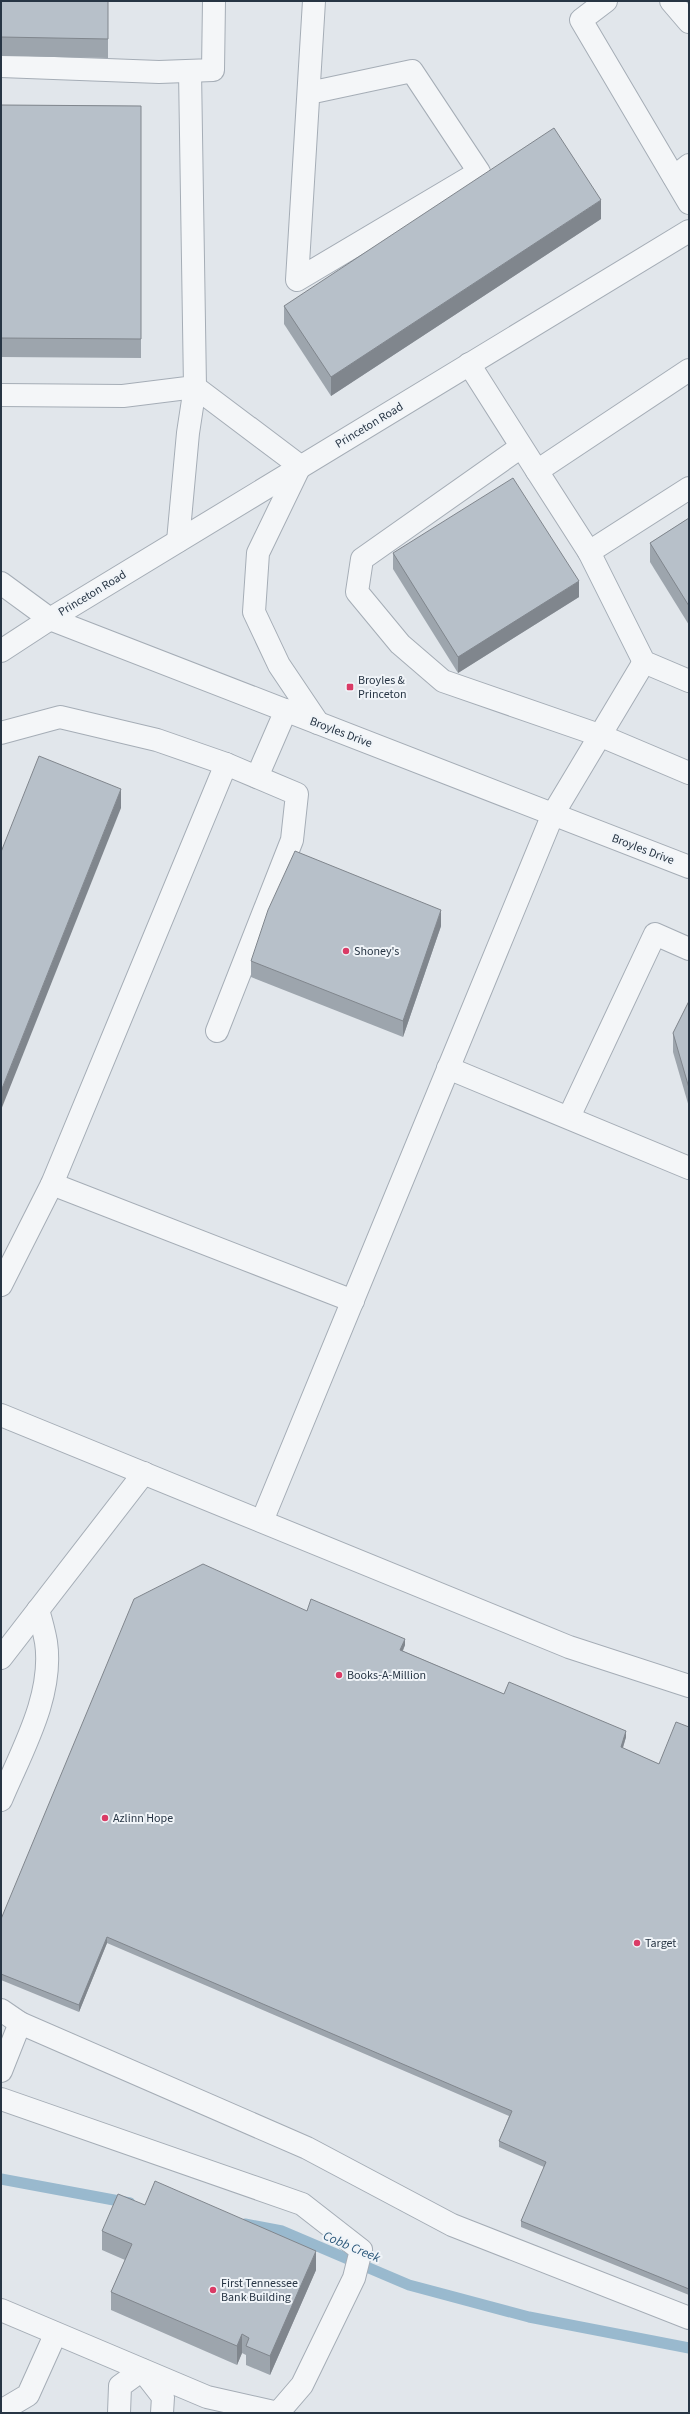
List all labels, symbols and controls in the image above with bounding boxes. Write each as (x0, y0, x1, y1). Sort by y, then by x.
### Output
street label: Princeton Road (332, 398, 406, 452)
street label: Princeton Road (55, 566, 129, 620)
place label: Broyles & Princeton (358, 672, 406, 703)
marker: Broyles & Princeton (345, 682, 355, 692)
street label: Broyles Drive (307, 713, 375, 752)
street label: Broyles Drive (609, 830, 677, 869)
place label: Shoney's (354, 943, 399, 960)
marker: Shoney's (341, 946, 351, 956)
place label: Books-A-Million (347, 1667, 426, 1684)
marker: Books-A-Million (334, 1670, 344, 1680)
place label: Azlinn Hope (113, 1810, 173, 1827)
marker: Azlinn Hope (100, 1813, 110, 1823)
place label: Target (645, 1935, 676, 1952)
marker: Target (632, 1938, 642, 1948)
water label: Cobb Creek (320, 2227, 384, 2267)
place label: First Tennessee Bank Building (221, 2275, 298, 2306)
marker: First Tennessee Bank Building (208, 2285, 218, 2295)

